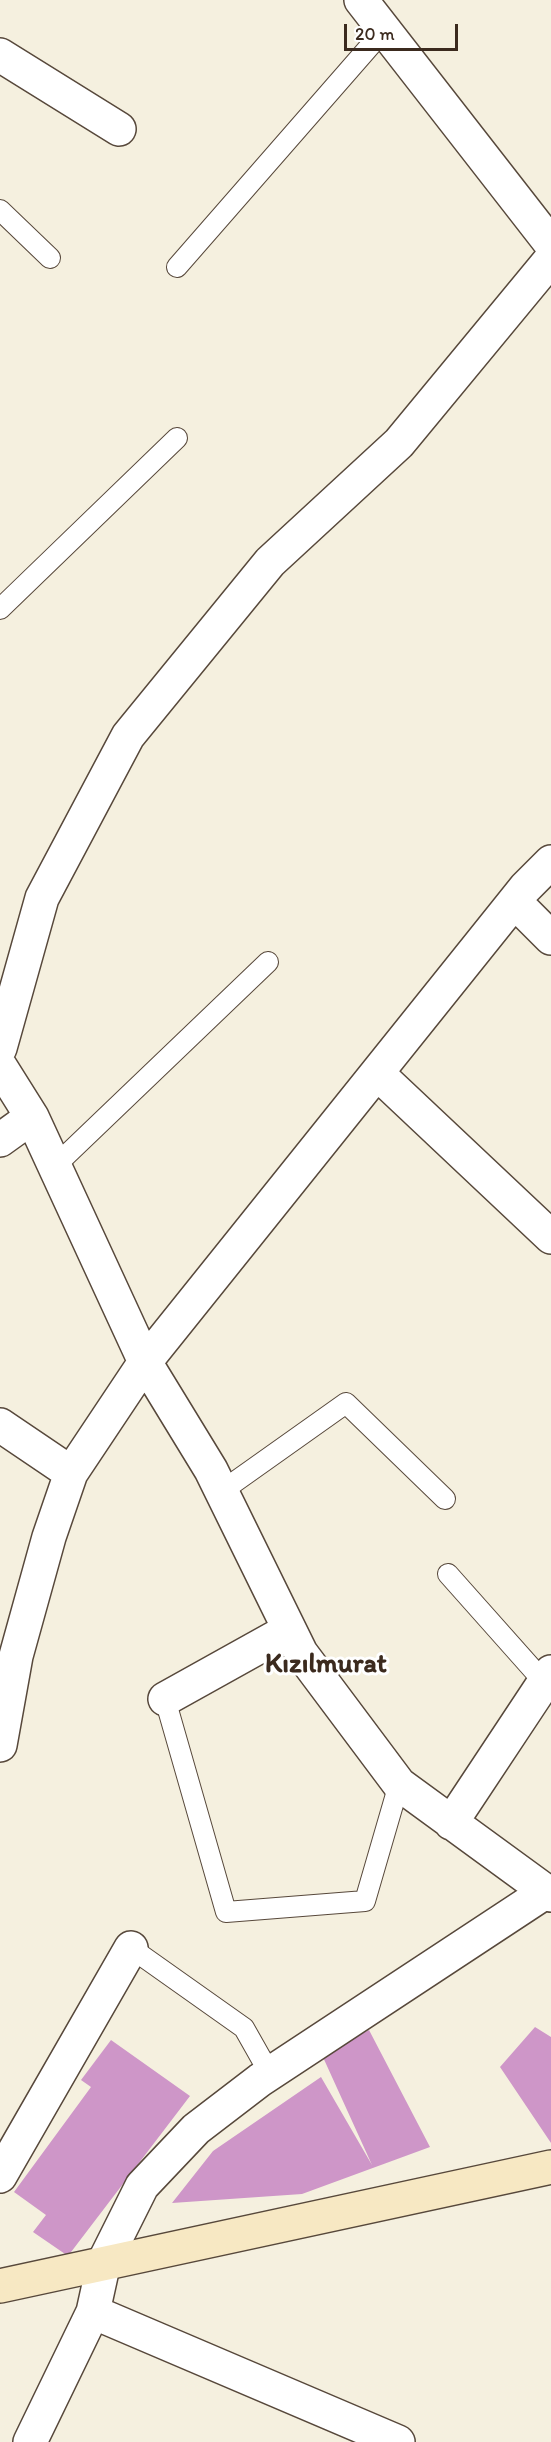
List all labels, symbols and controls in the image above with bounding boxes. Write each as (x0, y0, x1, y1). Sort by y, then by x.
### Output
scale bar (347, 12, 461, 50)
text: 20 m (355, 23, 395, 45)
district label: Kızılmurat (265, 1649, 387, 1681)

